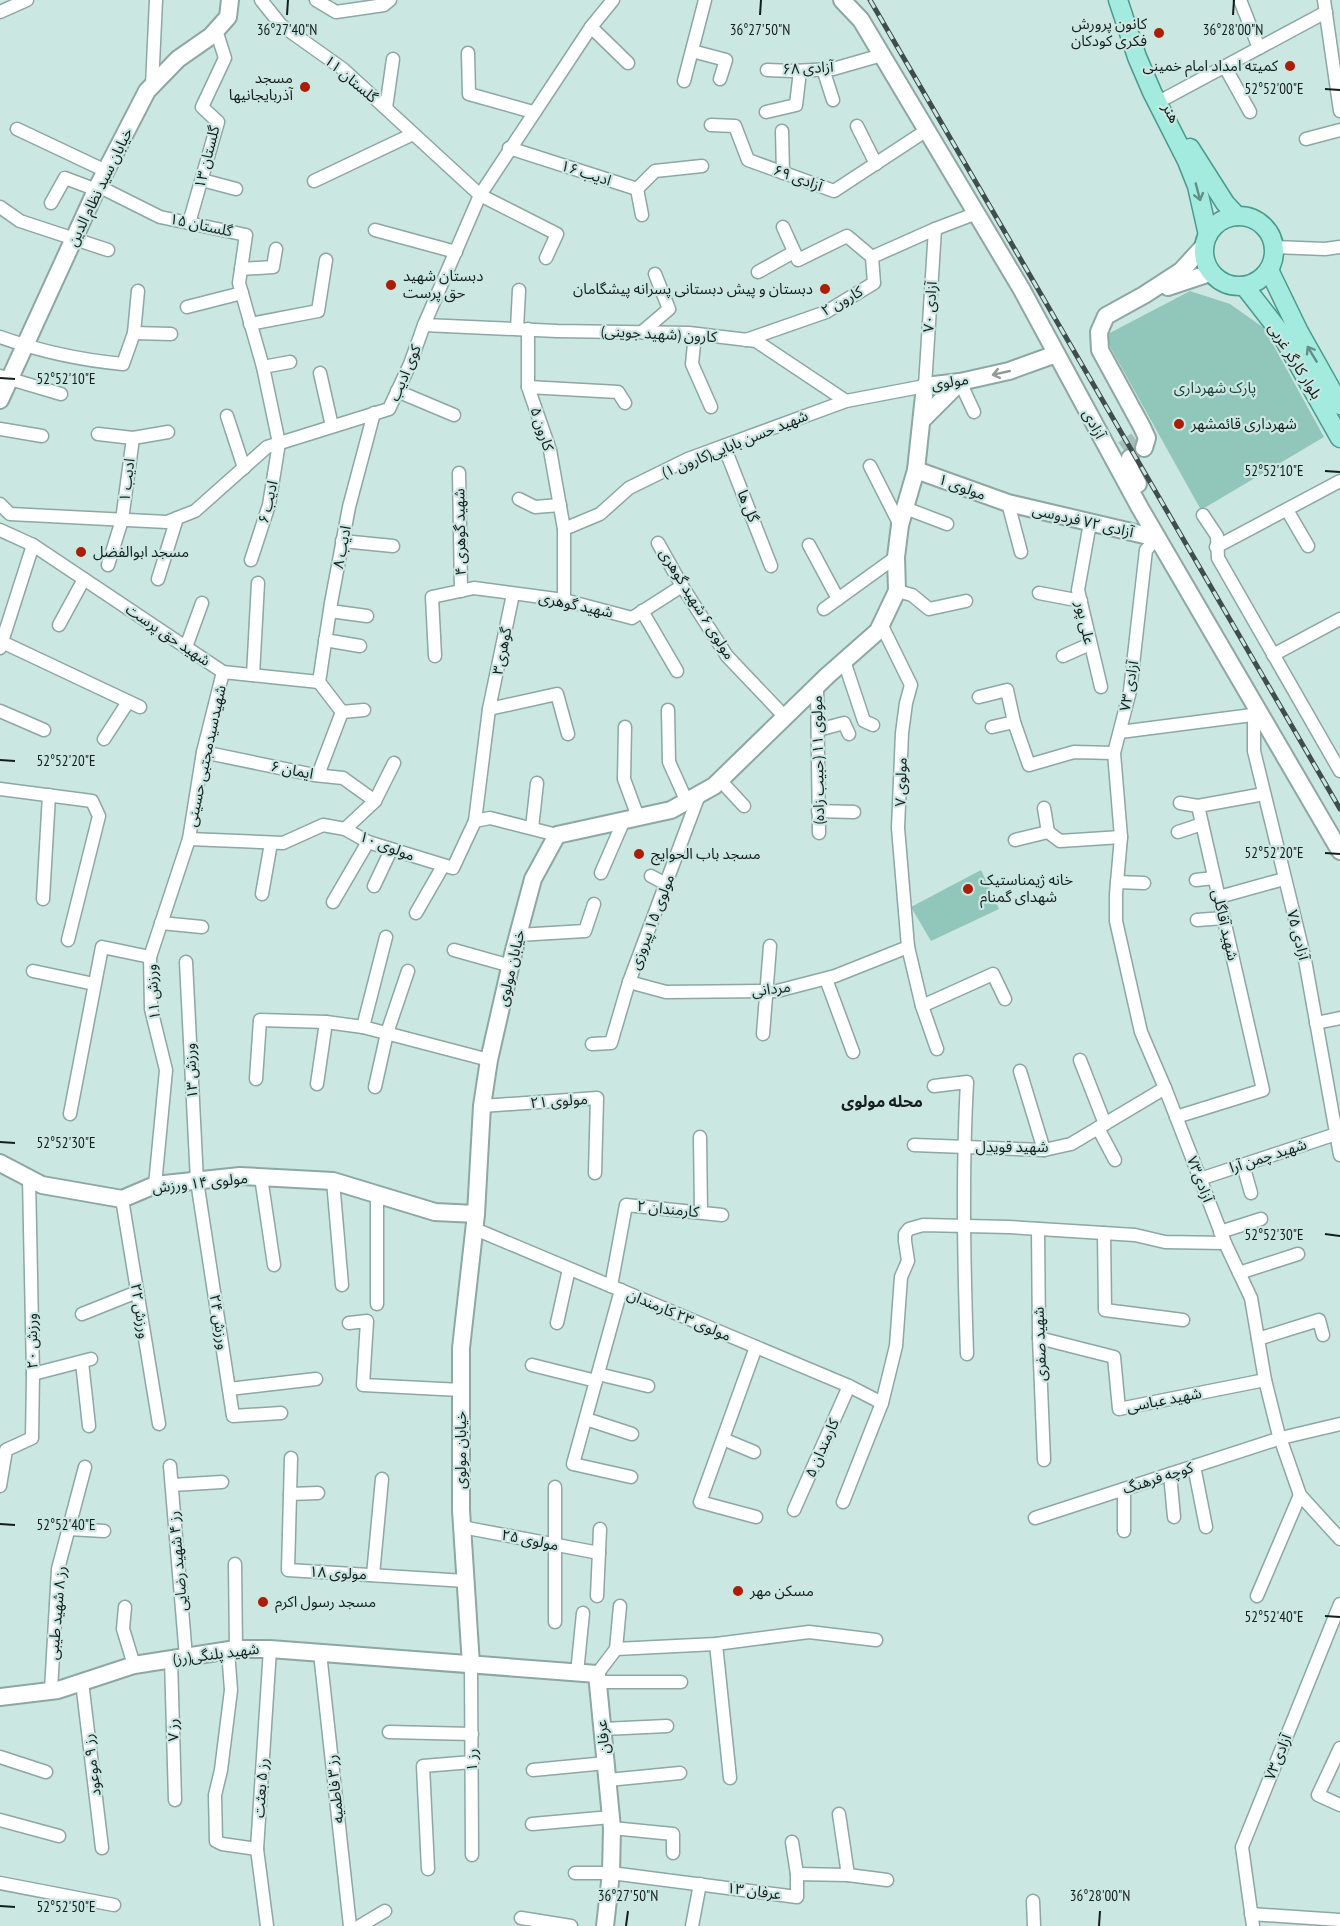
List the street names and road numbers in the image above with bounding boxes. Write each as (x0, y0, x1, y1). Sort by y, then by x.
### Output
street label: گلستان ۱۱ (321, 51, 383, 107)
street label: آزادی ۶۸ (782, 57, 835, 78)
street label: هنر (1158, 99, 1184, 126)
street label: گلستان ۱۳ (190, 123, 224, 190)
street label: خیابان سید نظام الدین (63, 124, 138, 250)
street label: ادیب ۱۶ (559, 155, 614, 190)
street label: آزادی ۶۹ (771, 160, 826, 195)
street label: گلستان ۱۵ (168, 209, 235, 241)
street label: آزادی ۷۰ (918, 280, 941, 333)
street label: کارون ۲ (818, 281, 867, 320)
street label: بلوار کارگر غربی (1264, 319, 1326, 403)
street label: کارون (شهید جوینی) (601, 321, 718, 346)
street label: کوی ادیب (384, 341, 425, 404)
street label: مولوی (930, 369, 970, 394)
street label: کارون ۵ (527, 405, 559, 454)
street label: شهید حسن بابایی(کارون ۱) (659, 405, 811, 482)
street label: آزادی (1079, 406, 1110, 442)
street label: ادیب ۱ (114, 457, 139, 503)
street label: مولوی ۱ (936, 469, 988, 504)
street label: ادیب ۶ (253, 479, 282, 525)
street label: گل ها (733, 487, 764, 526)
street label: شهید گوهری ۴ (449, 488, 470, 576)
street label: آزادی ۷۲ فردوسی (1031, 500, 1136, 542)
street label: ادیب ۸ (328, 524, 355, 570)
street label: مولوی ۶ شهید گوهری (656, 545, 739, 663)
street label: شهید گوهری (537, 587, 615, 622)
street label: شهید حق پرست (122, 599, 215, 671)
street label: علی پور (1070, 599, 1099, 647)
street label: گوهری۳ (488, 625, 516, 676)
street label: آزادی ۷۳ (1115, 658, 1142, 713)
street label: شهیدسیدمجتبی حسینی (181, 683, 230, 828)
street label: مولوی ۱۱ (حبیب زاده) (807, 695, 828, 825)
street label: ایمان ۶ (269, 756, 315, 783)
street label: مولوی ۷ (890, 757, 911, 807)
street label: مولوی ۱۰ (357, 826, 418, 865)
street label: مولوی ۱۵ پیروزی (625, 872, 679, 973)
street label: شهید آقاگلی (1208, 887, 1243, 963)
street label: آزادی ۷۵ (1283, 908, 1314, 963)
street label: خیابان مولوی (492, 928, 529, 1008)
street label: ورزش ۱۱ (141, 964, 164, 1021)
street label: مردانی (750, 977, 792, 1000)
street label: ورزش ۱۳ (180, 1043, 201, 1099)
street label: مولوی ۲۱ (530, 1089, 588, 1112)
street label: شهید چمن آرا (1227, 1134, 1309, 1178)
street label: شهید قویدل (976, 1137, 1049, 1156)
street label: آزادی۷۳ (1183, 1153, 1218, 1205)
street label: مولوی ۱۴ ورزش (151, 1168, 249, 1197)
street label: کارمندان ۲ (636, 1196, 701, 1221)
street label: ورزش ۲۲ (127, 1282, 154, 1340)
street label: مولوی ۲۳ کارمندان (624, 1284, 734, 1345)
street label: ورزش ۲۴ (206, 1293, 233, 1351)
street label: شهید صفری (1029, 1306, 1050, 1382)
street label: ورزش ۲۰ (22, 1313, 41, 1369)
street label: شهید عباسی (1125, 1383, 1203, 1416)
street label: خیابان مولوی (451, 1411, 470, 1489)
street label: کارمندان ۵ (800, 1415, 843, 1480)
street label: کوچه فرهنگ (1120, 1457, 1197, 1499)
street label: رز ۴ شهید رضایی (164, 1510, 191, 1612)
street label: مولوی ۲۵ (500, 1525, 560, 1554)
street label: مولوی ۱۸ (309, 1562, 367, 1583)
street label: رز ۸ شهید طیبی (43, 1565, 70, 1661)
street label: شهید پلنگی(رز) (172, 1639, 261, 1669)
street label: رز ۷ (163, 1718, 182, 1742)
street label: عرفان (591, 1719, 614, 1755)
street label: آزادی۷۳ (1260, 1730, 1296, 1783)
street label: رز ۹ موعود (78, 1733, 105, 1797)
street label: رز ۱ (462, 1749, 481, 1771)
street label: رز ۳ فاطمیه (321, 1754, 348, 1824)
street label: رز ۵ بعثت (249, 1757, 272, 1818)
street label: عرفان ۱۳ (726, 1878, 783, 1903)

